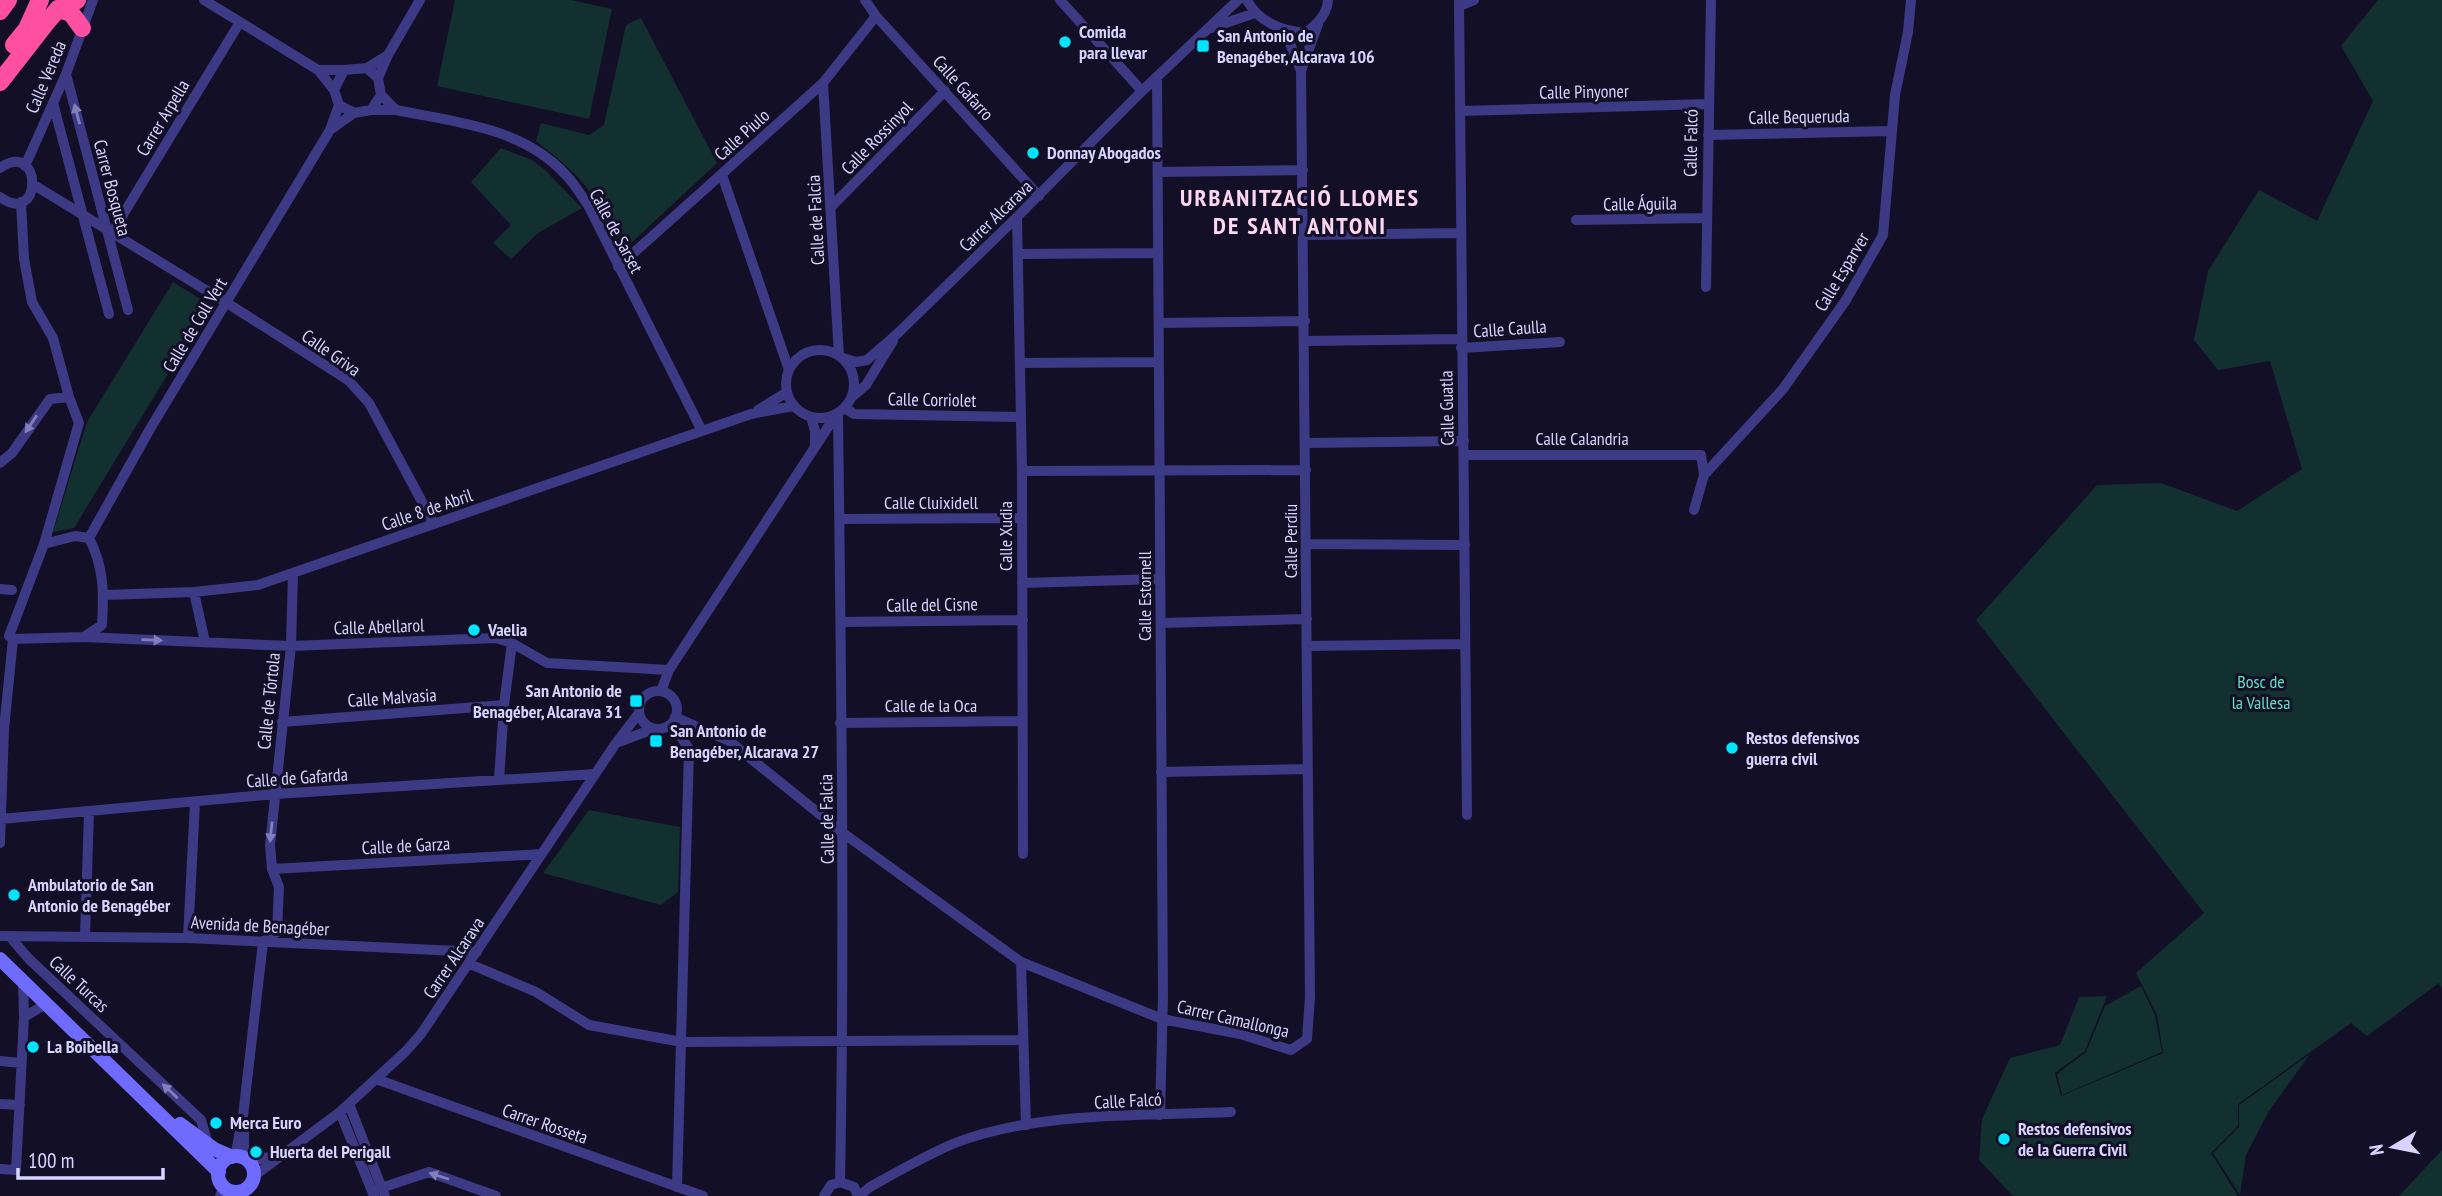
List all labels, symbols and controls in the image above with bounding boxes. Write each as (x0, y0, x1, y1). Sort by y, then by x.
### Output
place label: Comida para llevar (1079, 20, 1148, 64)
place label: San Antonio de Benagéber, Alcarava 106 (1217, 24, 1375, 68)
marker: Comida para llevar (1057, 34, 1073, 50)
street label: Calle Vereda (20, 37, 71, 117)
marker: San Antonio de Benagéber, Alcarava 106 (1195, 38, 1211, 54)
street label: Calle Gafarro (928, 50, 999, 125)
street label: Carrer Arpella (131, 75, 194, 160)
street label: Calle Pinyoner (1539, 79, 1629, 104)
street label: Calle Rossinyol (836, 96, 918, 179)
one-way arrow (71, 103, 81, 124)
street label: Calle Piulo (709, 104, 774, 165)
street label: Calle Bequeruda (1748, 104, 1850, 129)
street label: Calle Falcó (1678, 109, 1703, 177)
street label: Carrer Bosqueta (89, 137, 136, 239)
place label: Donnay Abogados (1047, 141, 1161, 164)
marker: Donnay Abogados (1025, 145, 1041, 161)
street label: Calle de Falcia (802, 174, 829, 266)
street label: Carrer Alcarava (954, 175, 1037, 256)
district label: URBANITZACIÓ LLOMES DE SANT ANTONI (1180, 182, 1420, 241)
street label: Calle de Sarset (585, 185, 648, 277)
street label: Calle Águila (1603, 191, 1677, 216)
street label: Calle Esparver (1809, 228, 1874, 315)
street label: Calle de Coll Vert (157, 273, 232, 376)
street label: Calle Caulla (1473, 314, 1547, 343)
street label: Calle Griva (297, 324, 365, 381)
street label: Calle Guatla (1434, 370, 1459, 446)
street label: Calle Corriolet (888, 387, 976, 412)
one-way arrow (25, 414, 38, 433)
street label: Calle Calandria (1535, 427, 1629, 450)
street label: Calle 8 de Abril (378, 483, 476, 536)
street label: Calle Cluixidell (884, 491, 979, 514)
street label: Calle Xudia (994, 501, 1017, 571)
street label: Calle Perdiu (1279, 504, 1302, 578)
street label: Calle Estornell (1133, 550, 1156, 641)
street label: Calle del Cisne (886, 592, 978, 617)
street label: Calle Abellarol (333, 613, 425, 640)
place label: Vaelia (487, 618, 527, 641)
marker: Vaelia (466, 622, 482, 638)
one-way arrow (142, 634, 164, 645)
street label: Calle de Tórtola (252, 651, 285, 750)
park label: Bosc de la Vallesa (2232, 670, 2290, 714)
place label: San Antonio de Benagéber, Alcarava 31 (473, 679, 622, 723)
street label: Calle Malvasia (347, 683, 437, 712)
marker: San Antonio de Benagéber, Alcarava 31 (628, 693, 644, 709)
street label: Calle de la Oca (885, 694, 977, 717)
place label: San Antonio de Benagéber, Alcarava 27 (670, 719, 819, 763)
place label: Restos defensivos guerra civil (1746, 726, 1860, 770)
marker: San Antonio de Benagéber, Alcarava 27 (648, 733, 664, 749)
marker: Restos defensivos guerra civil (1724, 740, 1740, 756)
street label: Calle de Gafarda (245, 762, 348, 793)
street label: Calle de Falcia (814, 774, 839, 864)
one-way arrow (266, 821, 277, 843)
street label: Calle de Garza (361, 832, 451, 859)
place label: Ambulatorio de San Antonio de Benagéber (27, 873, 171, 917)
marker: Ambulatorio de San Antonio de Benagéber (6, 887, 22, 903)
street label: Avenida de Benagéber (190, 910, 330, 941)
street label: Carrer Alcarava (418, 913, 489, 1003)
street label: Calle Turcas (45, 950, 114, 1017)
street label: Carrer Camallonga (1175, 994, 1291, 1043)
place label: La Boibella (47, 1035, 119, 1058)
marker: La Boibella (25, 1039, 41, 1055)
one-way arrow (162, 1083, 179, 1099)
street label: Calle Falcó (1094, 1087, 1163, 1114)
street label: Carrer Rosseta (499, 1098, 591, 1149)
place label: Merca Euro (230, 1111, 301, 1134)
north arrow (2358, 1112, 2428, 1182)
marker: Merca Euro (208, 1115, 224, 1131)
place label: Restos defensivos de la Guerra Civil (2018, 1117, 2132, 1161)
marker: Restos defensivos de la Guerra Civil (1996, 1131, 2012, 1147)
scale bar (18, 1136, 163, 1180)
place label: Huerta del Perigall (270, 1140, 391, 1163)
text: N (2364, 1143, 2389, 1157)
marker: Huerta del Perigall (248, 1144, 264, 1160)
text: 100 m (28, 1147, 74, 1174)
one-way arrow (429, 1170, 450, 1181)

